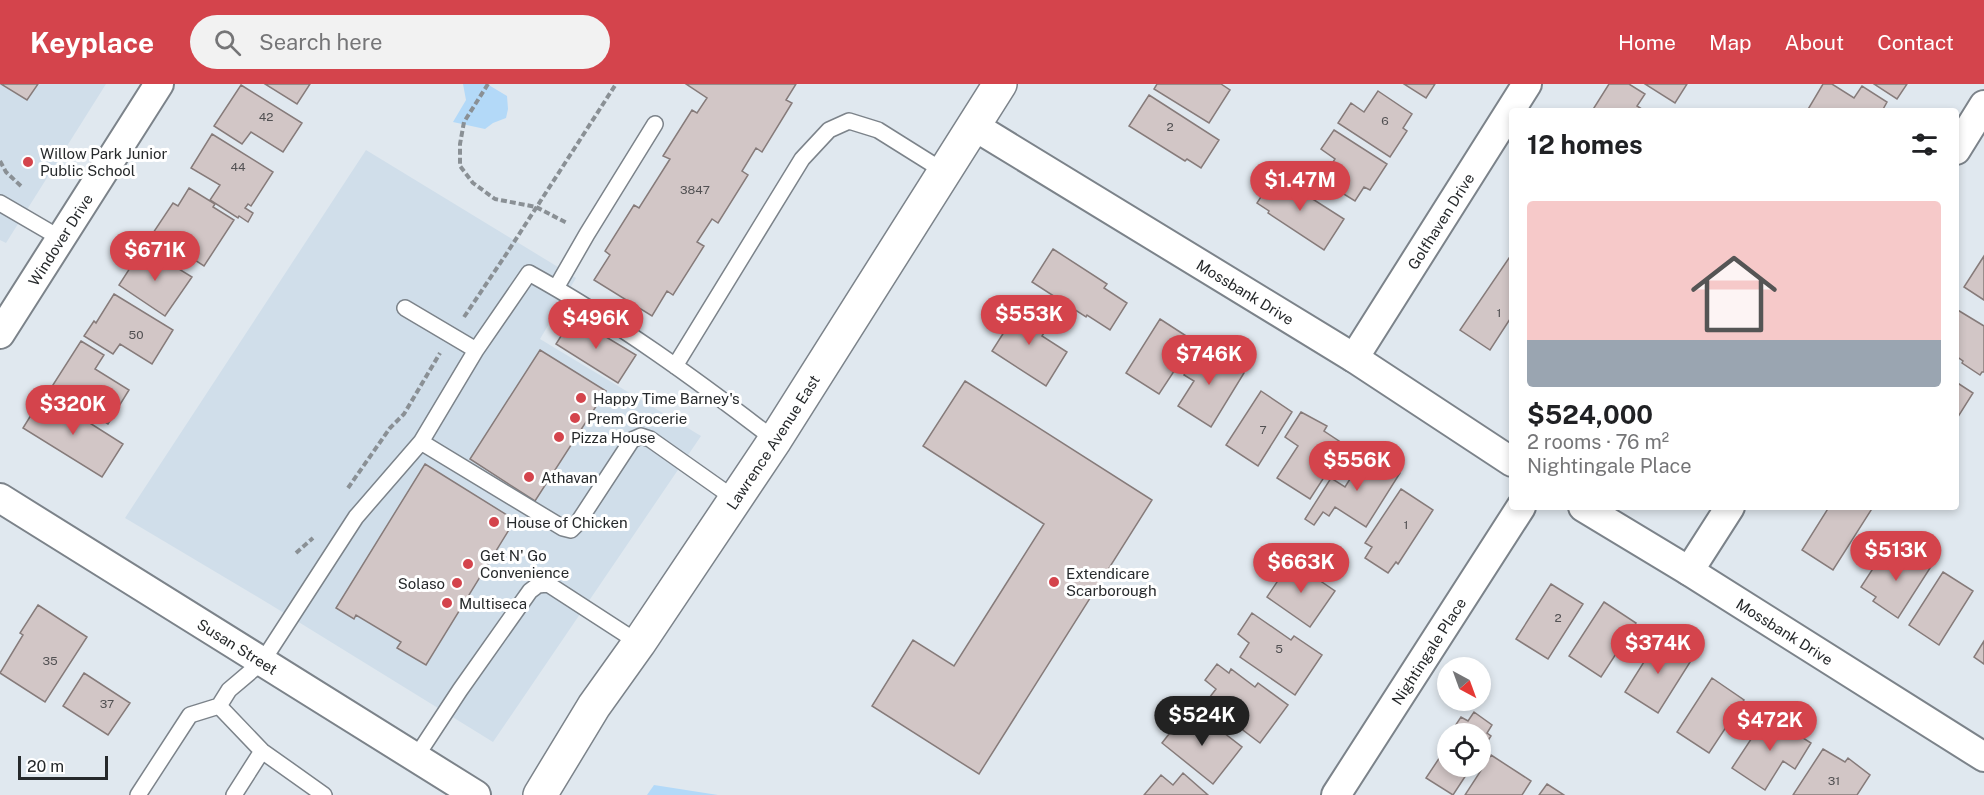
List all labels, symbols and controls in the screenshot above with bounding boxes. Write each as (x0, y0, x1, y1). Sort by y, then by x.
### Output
search box (190, 15, 610, 69)
text: Keyplace (30, 26, 154, 59)
icon: search (211, 26, 244, 59)
text: Search here (259, 29, 383, 55)
text: Home (1618, 30, 1676, 55)
text: Map (1709, 30, 1752, 55)
text: About (1785, 30, 1844, 55)
text: Contact (1877, 30, 1954, 55)
house number: 42 (259, 110, 273, 124)
house number: 6 (1381, 114, 1389, 128)
house number: 2 (1166, 120, 1174, 134)
icon: filters (1908, 128, 1941, 161)
text: 12 homes (1527, 129, 1643, 160)
place label: Willow Park Junior Public School (40, 145, 167, 179)
marker: Willow Park Junior Public School (21, 155, 35, 169)
house number: 44 (230, 160, 246, 174)
pin: $1.47M (1251, 161, 1349, 212)
text: $1.47M (1264, 168, 1336, 192)
street label: Golfhaven Drive (1404, 170, 1477, 272)
house number: 3847 (680, 183, 710, 197)
street label: Windover Drive (25, 190, 96, 289)
pin: $671K (113, 231, 197, 282)
text: $671K (124, 238, 186, 262)
icon: home (1680, 240, 1788, 348)
street label: Mossbank Drive (1194, 256, 1297, 328)
pin: $553K (987, 295, 1071, 346)
pin: $496K (554, 299, 638, 350)
text: $553K (995, 302, 1063, 326)
text: $496K (562, 306, 630, 330)
house number: 1 (1497, 306, 1501, 320)
house number: 50 (128, 328, 144, 342)
pin: $746K (1167, 335, 1251, 386)
text: $746K (1176, 342, 1242, 366)
street label: Lawrence Avenue East (723, 371, 823, 512)
pin: $320K (31, 385, 115, 436)
place label: Happy Time Barney's (593, 390, 739, 407)
marker: Happy Time Barney's (574, 391, 588, 405)
text: $320K (40, 392, 106, 416)
text: $524,000 (1527, 399, 1653, 430)
place label: Prem Grocerie (587, 410, 687, 427)
marker: Prem Grocerie (568, 411, 582, 425)
house number: 7 (1259, 423, 1267, 437)
place label: Pizza House (571, 429, 655, 446)
marker: Pizza House (552, 430, 566, 444)
text: 2 rooms · 76 m² (1527, 430, 1669, 454)
pin: $556K (1315, 441, 1399, 492)
text: $556K (1323, 448, 1391, 472)
text: Nightingale Place (1527, 454, 1692, 478)
place label: Athavan (541, 469, 598, 486)
marker: Athavan (522, 470, 536, 484)
place label: House of Chicken (506, 514, 628, 531)
marker: House of Chicken (487, 515, 501, 529)
house number: 1 (1404, 518, 1408, 532)
pin: $513K (1854, 531, 1938, 582)
text: $513K (1864, 538, 1928, 562)
pin: $663K (1259, 543, 1343, 594)
place label: Get N' Go Convenience (480, 547, 569, 581)
text: $663K (1267, 550, 1335, 574)
marker: Get N' Go Convenience (461, 557, 475, 571)
place label: Extendicare Scarborough (1066, 565, 1157, 599)
place label: Solaso (398, 575, 445, 592)
marker: Extendicare Scarborough (1047, 575, 1061, 589)
marker: Solaso (450, 576, 464, 590)
place label: Multiseca (459, 595, 527, 612)
street label: Nightingale Place (1388, 595, 1469, 708)
street label: Mossbank Drive (1733, 595, 1836, 668)
marker: Multiseca (440, 596, 454, 610)
house number: 2 (1554, 611, 1562, 625)
street label: Susan Street (195, 615, 281, 678)
pin: $374K (1616, 624, 1700, 675)
text: $374K (1625, 631, 1691, 655)
house number: 5 (1275, 642, 1283, 656)
house number: 35 (42, 654, 58, 668)
north arrow (1437, 657, 1491, 711)
map controls (1437, 657, 1491, 777)
pin: $524K (1160, 696, 1244, 747)
house number: 37 (100, 697, 114, 711)
pin: $472K (1728, 701, 1812, 752)
text: $524K (1168, 703, 1236, 727)
text: $472K (1737, 708, 1803, 732)
button: locate (1437, 723, 1491, 777)
scale bar (18, 753, 108, 780)
text: 20 m (27, 757, 64, 776)
house number: 31 (1828, 774, 1840, 788)

